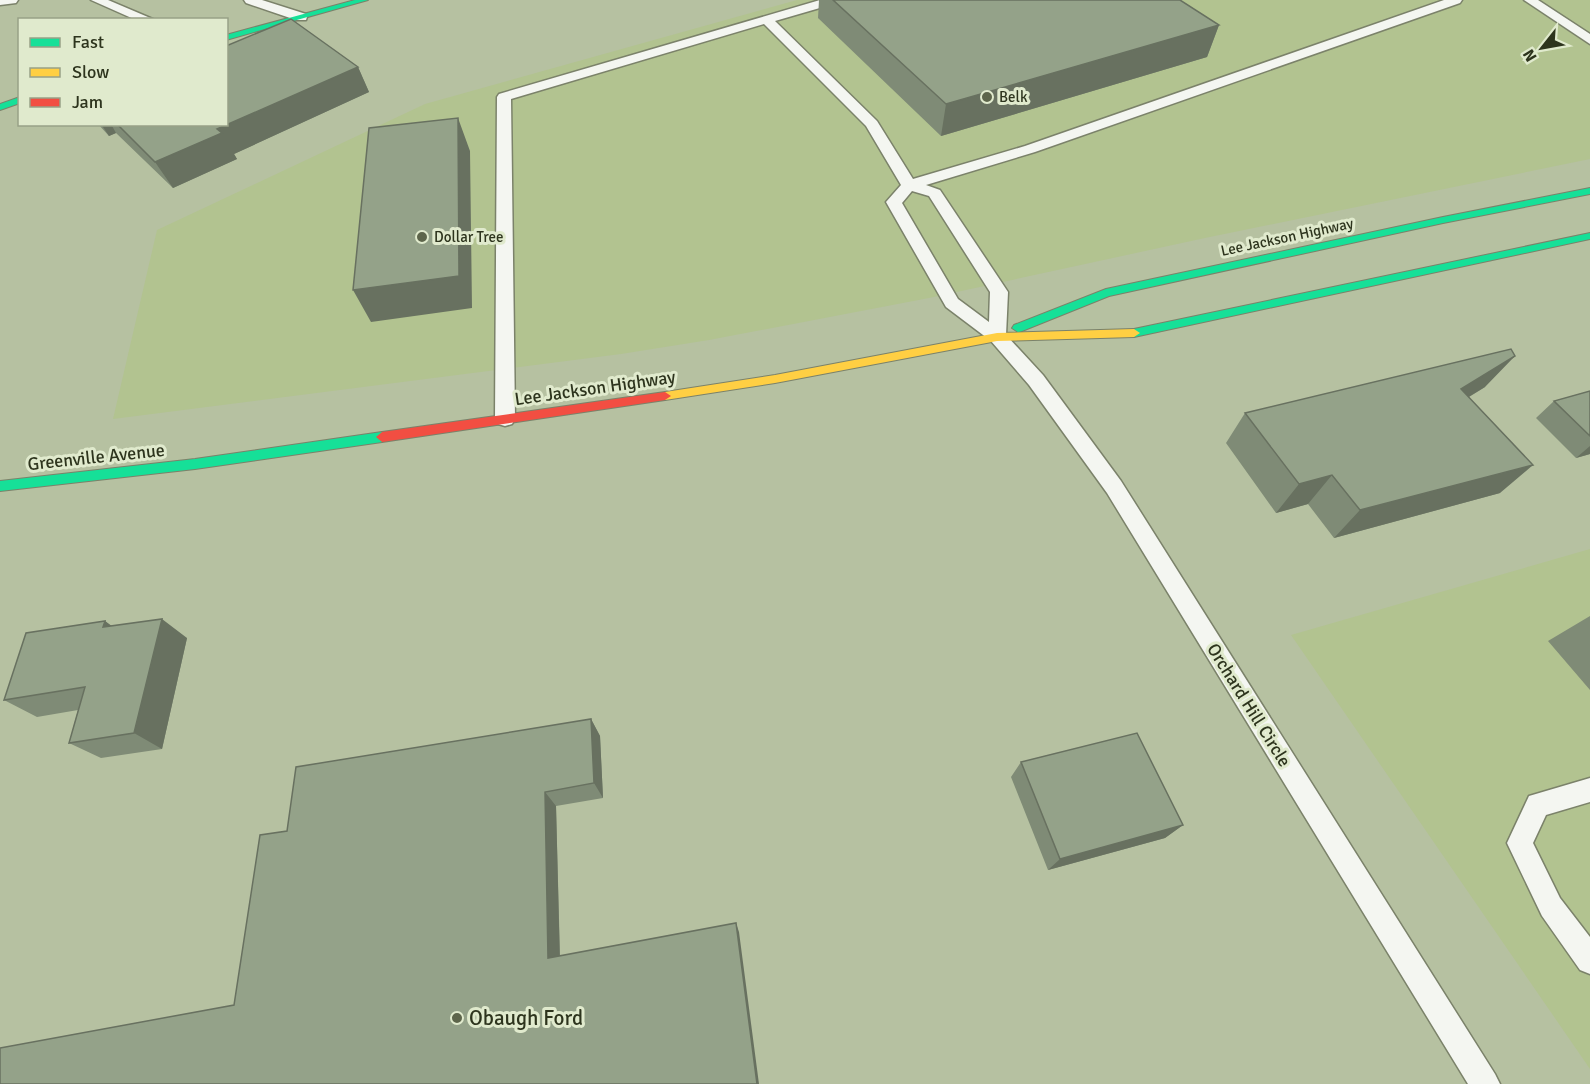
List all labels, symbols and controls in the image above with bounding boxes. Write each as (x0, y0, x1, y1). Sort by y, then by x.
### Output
legend (18, 18, 228, 126)
north arrow (1512, 18, 1572, 78)
text: Fast (72, 31, 104, 53)
text: N (1519, 45, 1541, 65)
text: Slow (72, 61, 109, 83)
place label: Belk (999, 88, 1028, 106)
marker: Belk (980, 90, 994, 104)
text: Jam (72, 91, 103, 113)
street label: Lee Jackson Highway (1219, 214, 1355, 260)
place label: Dollar Tree (434, 228, 504, 246)
marker: Dollar Tree (415, 230, 429, 244)
street label: Lee Jackson Highway (513, 366, 677, 410)
street label: Greenville Avenue (26, 439, 166, 475)
street label: Orchard Hill Circle (1202, 639, 1296, 771)
place label: Obaugh Ford (469, 1005, 583, 1031)
marker: Obaugh Ford (450, 1011, 464, 1025)

